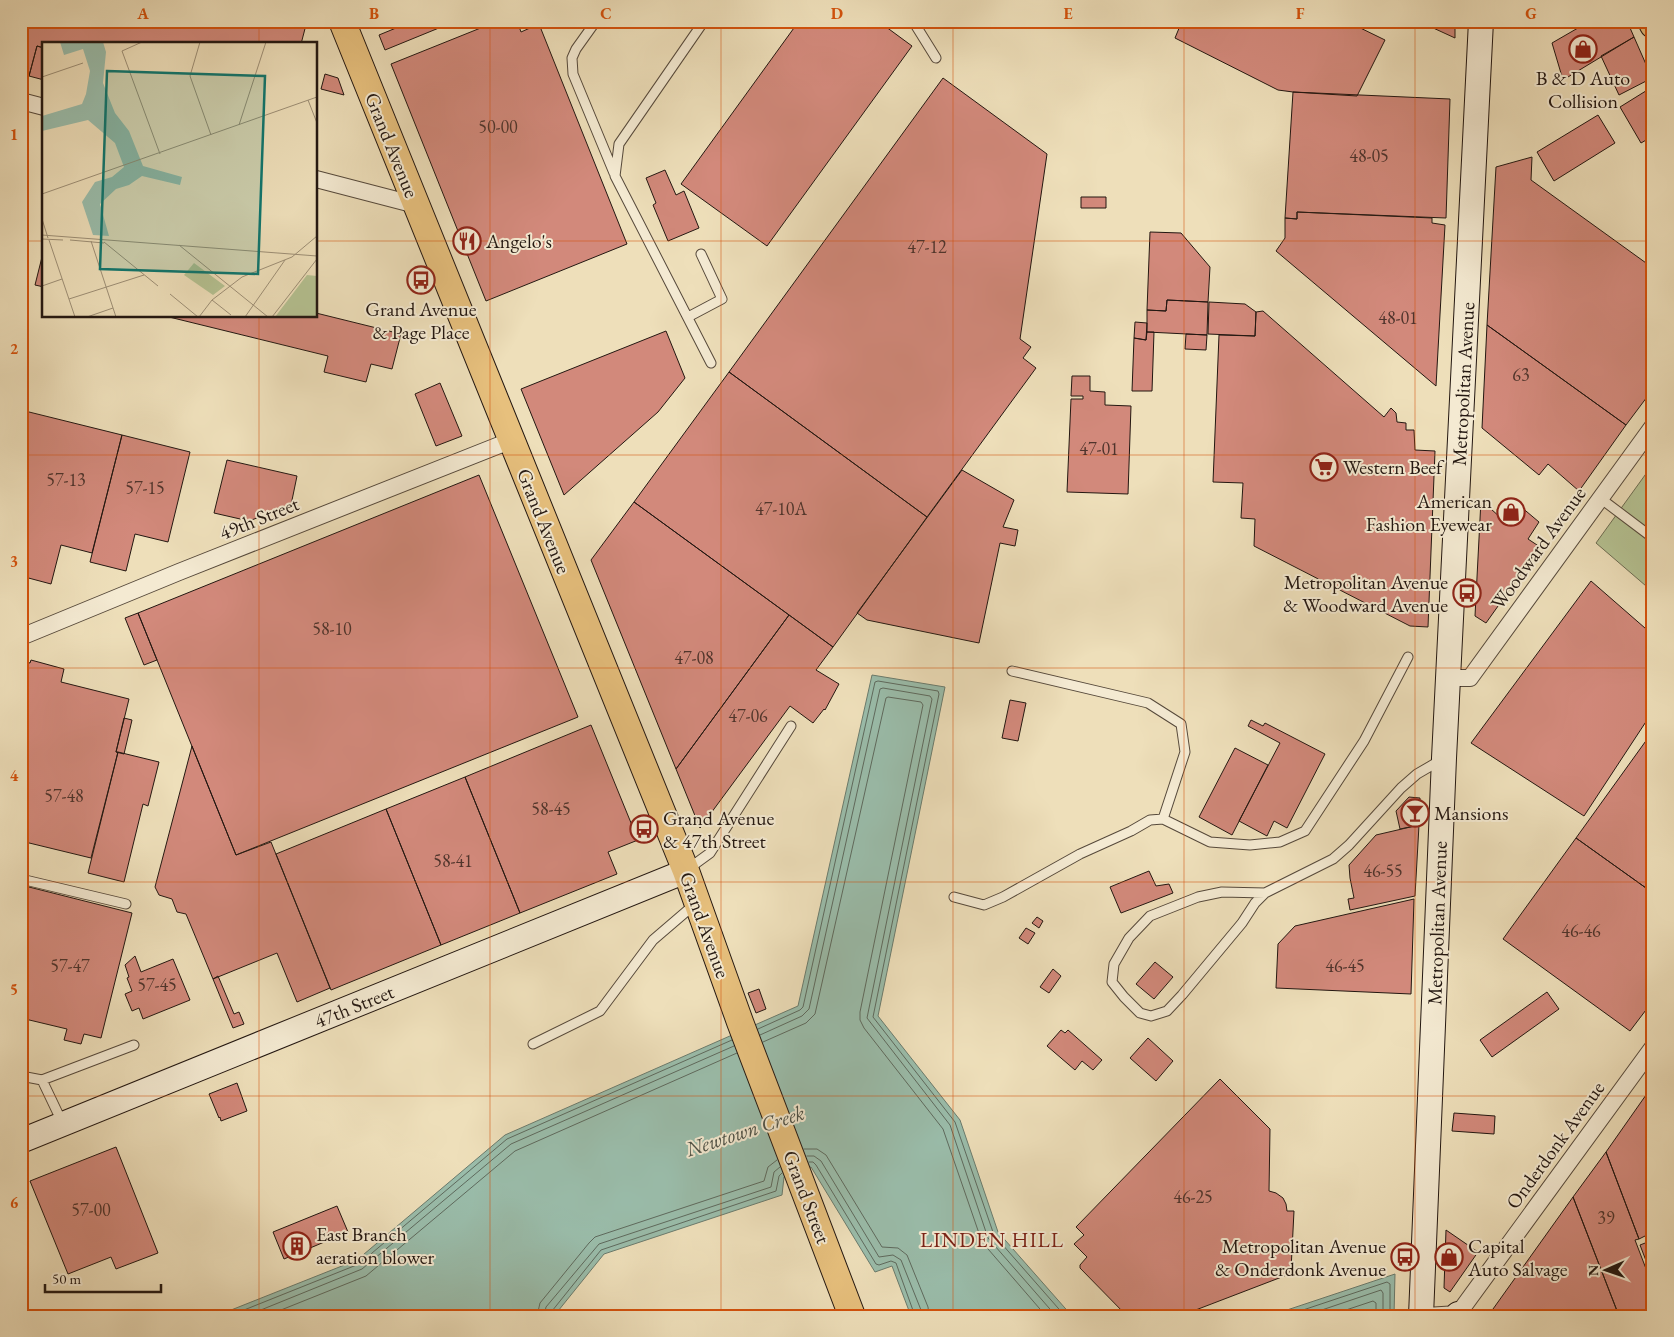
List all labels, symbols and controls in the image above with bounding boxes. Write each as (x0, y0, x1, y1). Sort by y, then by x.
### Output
text: A (136, 3, 149, 24)
text: B (369, 3, 379, 24)
text: C (600, 3, 612, 24)
text: D (831, 3, 843, 24)
text: E (1063, 3, 1073, 24)
text: F (1296, 3, 1305, 24)
text: G (1525, 3, 1537, 24)
shop icon: B & D Auto Collision (1568, 34, 1598, 64)
inset map (42, 42, 318, 318)
place label: B & D Auto Collision (1536, 65, 1630, 114)
street label: Grand Avenue (359, 89, 425, 202)
house number: 50-00 (478, 115, 518, 138)
text: 1 (10, 124, 18, 145)
house number: 48-05 (1349, 144, 1389, 167)
restaurant icon: Angelo's (452, 226, 482, 256)
place label: Angelo's (485, 228, 552, 254)
house number: 47-12 (907, 235, 947, 258)
bus stop icon: Grand Avenue & Page Place (406, 265, 436, 295)
place label: Grand Avenue & Page Place (365, 296, 477, 345)
street label: Metropolitan Avenue (1446, 301, 1480, 467)
house number: 48-01 (1378, 306, 1418, 329)
text: 2 (10, 338, 19, 359)
house number: 63 (1512, 363, 1530, 386)
house number: 47-01 (1079, 437, 1119, 460)
supermarket icon: Western Beef (1309, 452, 1339, 482)
place label: Western Beef (1343, 454, 1445, 480)
street label: Grand Avenue (511, 465, 577, 578)
house number: 57-13 (46, 468, 86, 491)
house number: 57-15 (125, 476, 165, 499)
street label: Woodward Avenue (1485, 481, 1591, 615)
place label: American Fashion Eyewear (1366, 488, 1492, 537)
street label: 49th Street (215, 490, 303, 546)
house number: 47-10A (755, 497, 808, 520)
shop icon: American Fashion Eyewear (1496, 497, 1526, 527)
text: 3 (10, 551, 18, 572)
place label: Metropolitan Avenue & Woodward Avenue (1283, 569, 1448, 618)
bus stop icon: Metropolitan Avenue & Woodward Avenue (1452, 578, 1482, 608)
house number: 58-10 (312, 617, 352, 640)
house number: 47-08 (674, 646, 714, 669)
house number: 47-06 (728, 704, 768, 727)
text: 4 (10, 765, 19, 786)
house number: 57-48 (44, 784, 84, 807)
house number: 58-45 (531, 797, 571, 820)
bar icon: Mansions (1400, 798, 1430, 828)
place label: Mansions (1434, 800, 1508, 826)
place label: Grand Avenue & 47th Street (663, 805, 775, 854)
bus stop icon: Grand Avenue & 47th Street (629, 814, 659, 844)
street label: Metropolitan Avenue (1421, 840, 1453, 1005)
house number: 58-41 (433, 849, 473, 872)
house number: 46-55 (1363, 859, 1403, 882)
street label: Grand Avenue (674, 868, 736, 982)
house number: 46-46 (1561, 919, 1601, 942)
house number: 57-47 (50, 954, 90, 977)
house number: 46-45 (1325, 954, 1365, 977)
house number: 57-45 (137, 973, 177, 996)
street label: 47th Street (310, 978, 398, 1034)
text: 5 (10, 979, 18, 1000)
street label: Onderdonk Avenue (1500, 1076, 1610, 1214)
water label: Newtown Creek (681, 1098, 808, 1163)
street label: Grand Street (777, 1147, 837, 1248)
house number: 46-25 (1173, 1185, 1213, 1208)
text: 6 (10, 1192, 19, 1213)
house number: 57-00 (71, 1198, 111, 1221)
house number: 39 (1597, 1206, 1615, 1229)
place label: East Branch aeration blower (316, 1221, 434, 1270)
district label: LINDEN HILL (920, 1226, 1064, 1253)
building icon: East Branch aeration blower (282, 1231, 312, 1261)
place label: Metropolitan Avenue & Onderdonk Avenue (1215, 1233, 1386, 1282)
place label: Capital Auto Salvage (1467, 1233, 1568, 1282)
bus stop icon: Metropolitan Avenue & Onderdonk Avenue (1390, 1242, 1420, 1272)
shop icon: Capital Auto Salvage (1434, 1242, 1464, 1272)
north arrow (1582, 1244, 1632, 1294)
scale bar (45, 1262, 161, 1294)
text: N (1584, 1264, 1602, 1276)
text: 50 m (52, 1269, 81, 1288)

